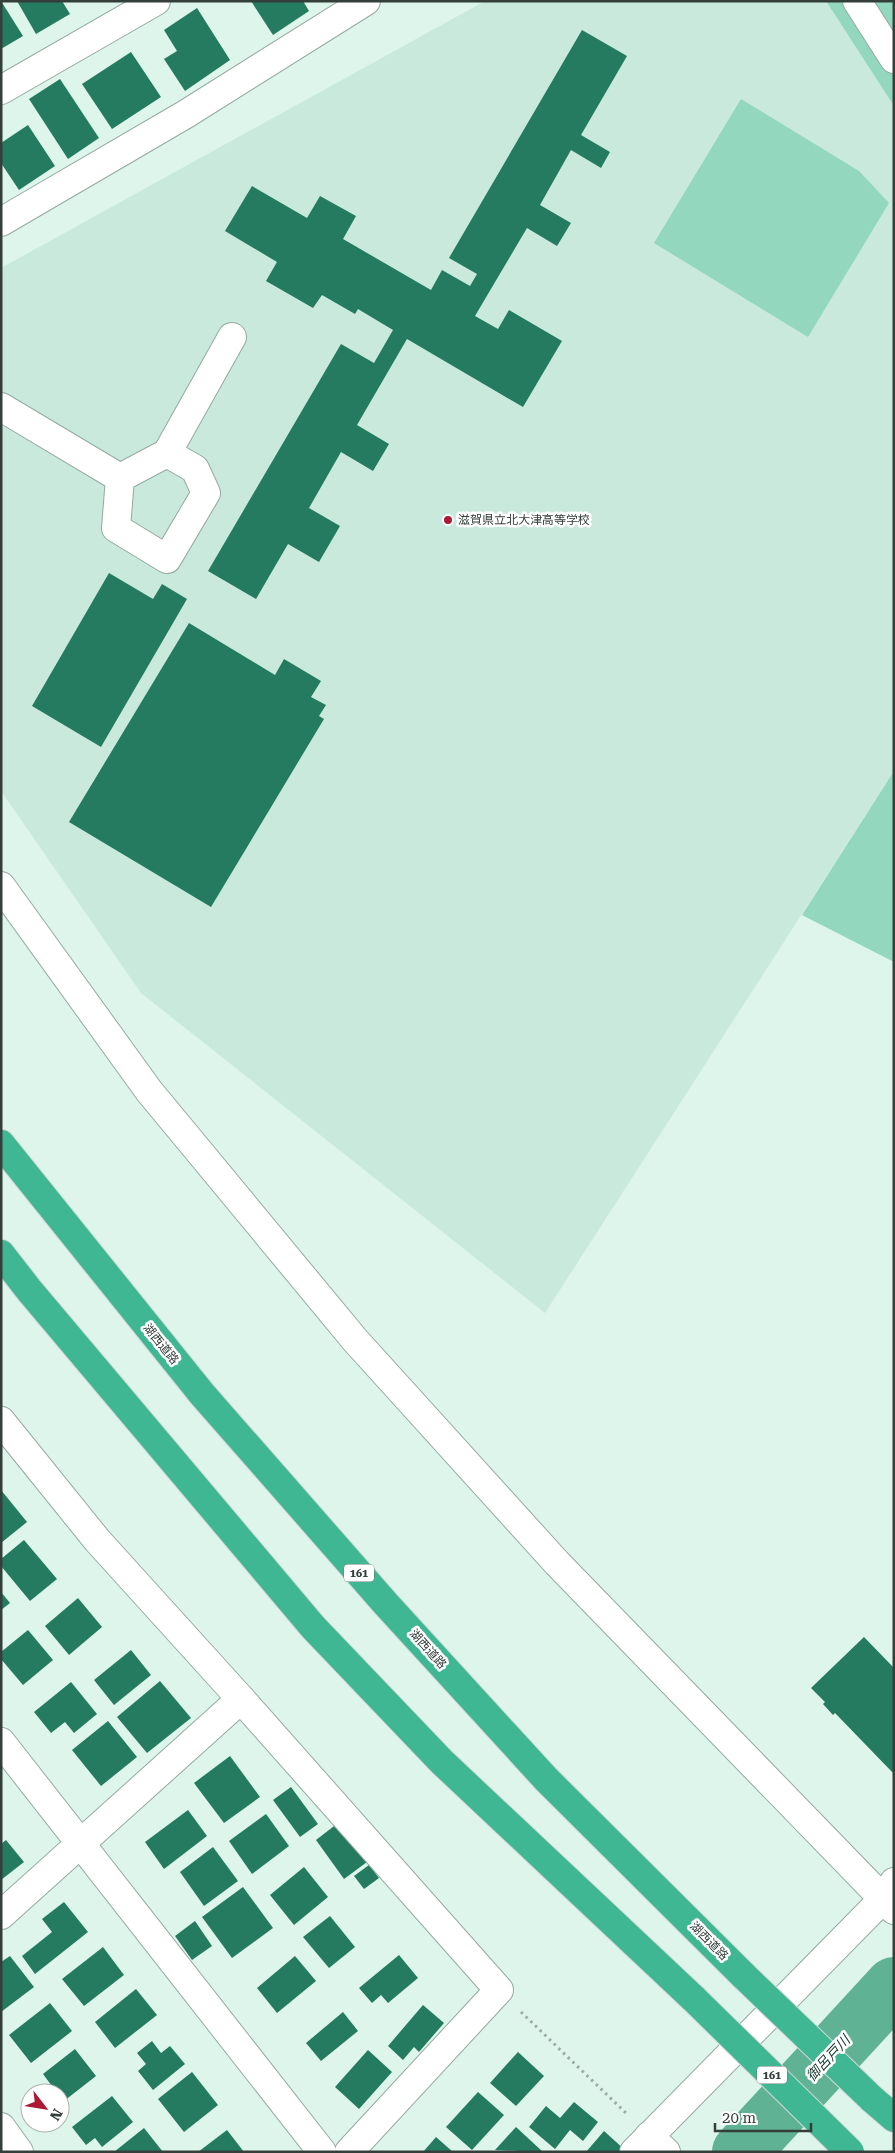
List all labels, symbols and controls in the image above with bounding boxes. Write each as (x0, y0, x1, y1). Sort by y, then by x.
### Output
place label: 滋賀県立北大津高等学校 (458, 513, 590, 527)
marker: 滋賀県立北大津高等学校 (442, 514, 454, 526)
street label: 湖西道路 (140, 1321, 182, 1367)
road number: 161 (344, 1565, 374, 1582)
street label: 湖西道路 (407, 1626, 449, 1672)
street label: 湖西道路 (687, 1919, 731, 1963)
water label: 御呂戸川 (803, 2031, 854, 2084)
road number: 161 (757, 2066, 787, 2084)
north arrow (20, 2083, 70, 2133)
scale bar (715, 2100, 811, 2132)
text: N (46, 2106, 66, 2124)
text: 20 m (722, 2109, 757, 2127)

